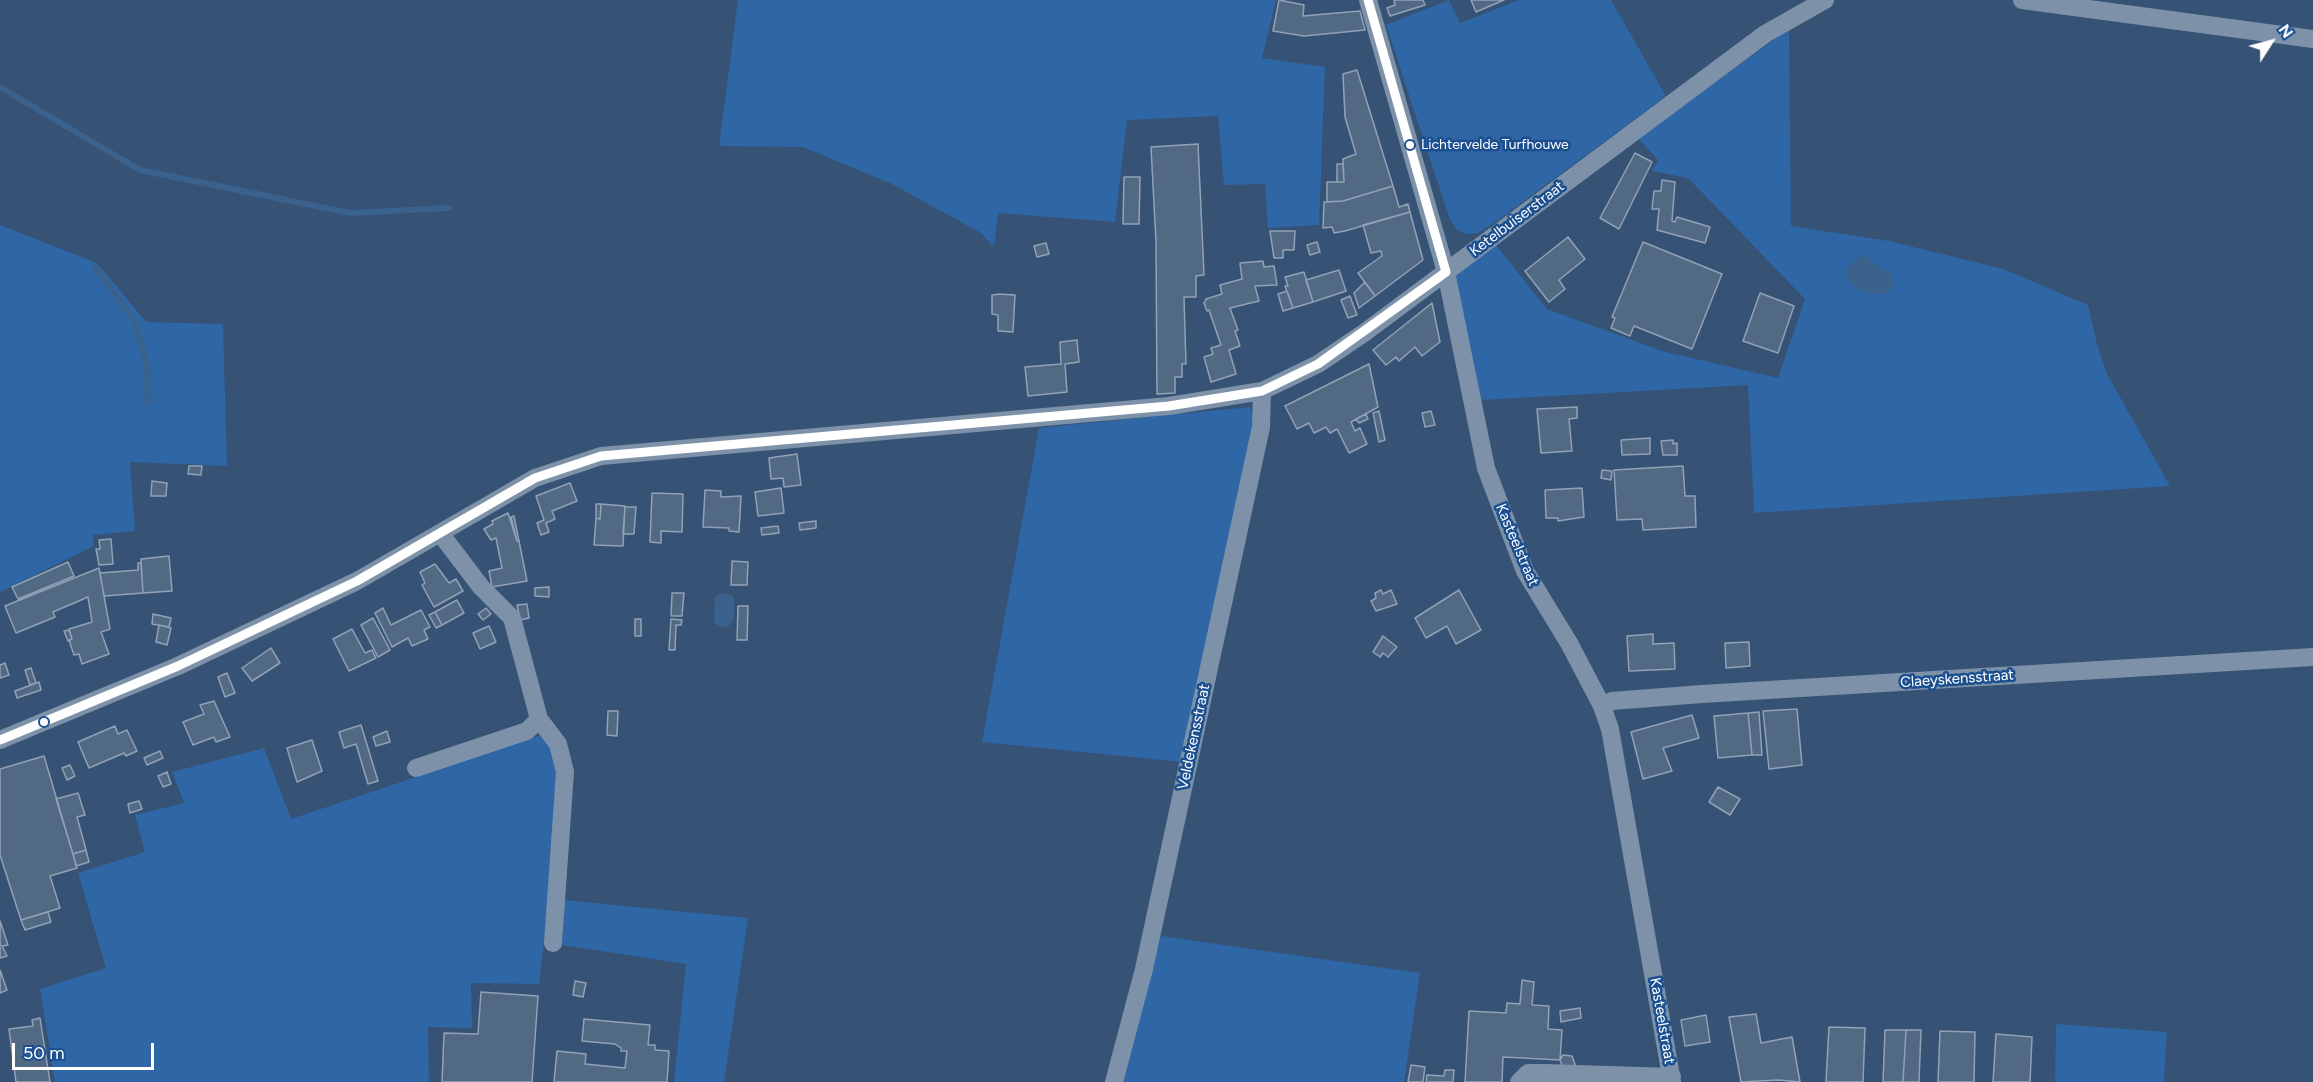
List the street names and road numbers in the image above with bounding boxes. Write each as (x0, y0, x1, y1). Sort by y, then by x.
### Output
street label: Ketelbuiserstraat (1466, 178, 1568, 260)
street label: Kasteelstraat (1492, 501, 1542, 589)
street label: Claeyskensstraat (1900, 666, 2014, 692)
street label: Veldekensstraat (1174, 682, 1214, 792)
street label: Kasteelstraat (1646, 976, 1678, 1066)

